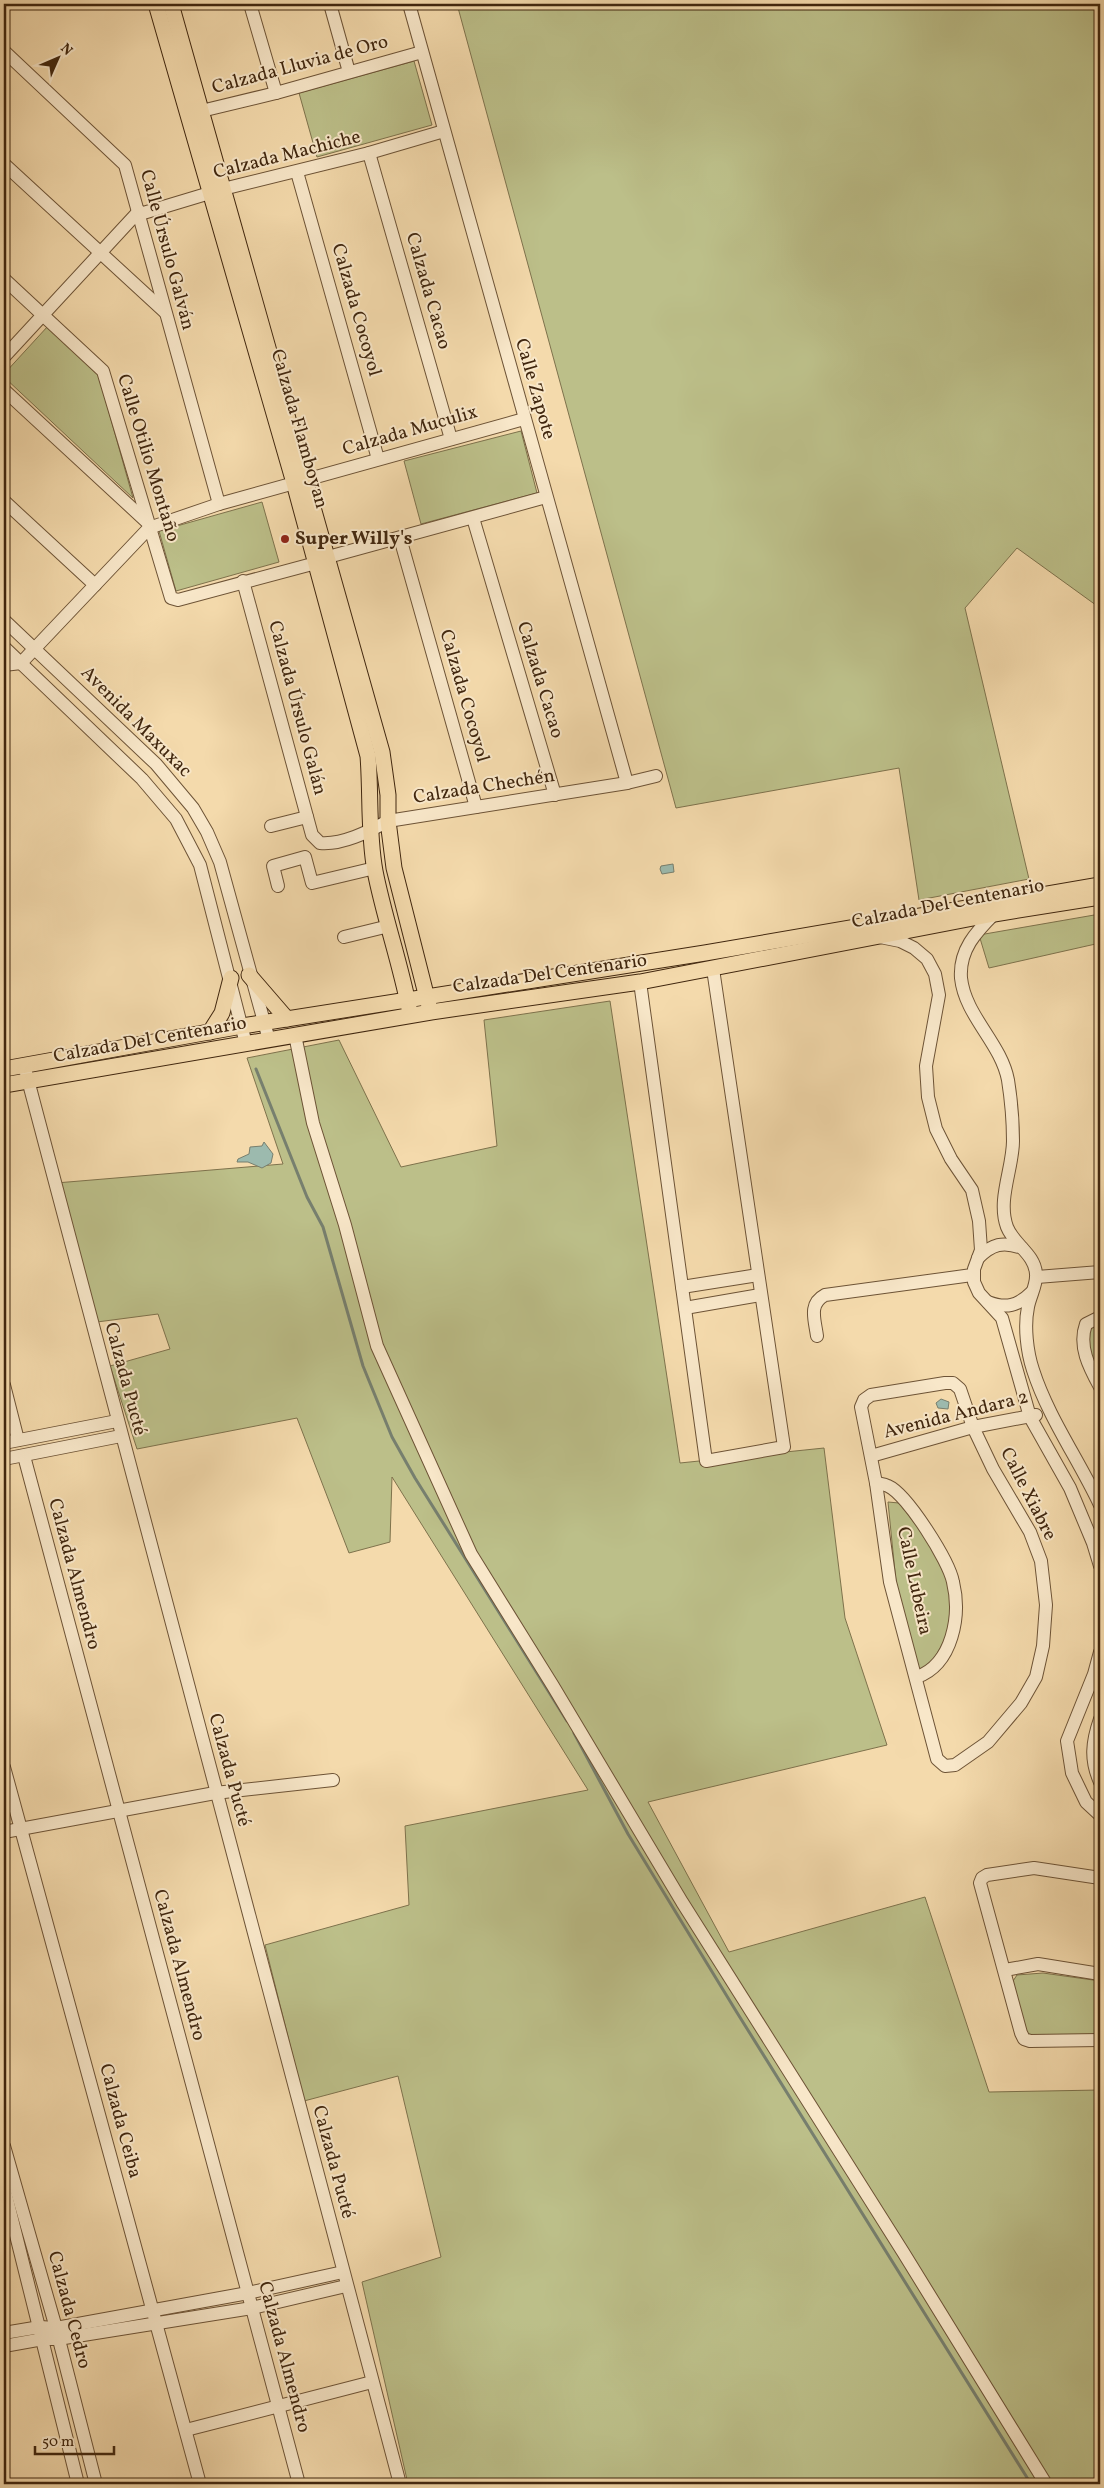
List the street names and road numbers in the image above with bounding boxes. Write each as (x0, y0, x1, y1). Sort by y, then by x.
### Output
street label: Calzada Lluvia de Oro (209, 29, 391, 101)
street label: Calzada Machiche (211, 124, 363, 186)
street label: Calle Úrsulo Galván (133, 167, 201, 333)
street label: Calzada Cacao (399, 230, 457, 352)
street label: Calzada Cocoyol (325, 241, 387, 380)
street label: Calle Zapote (508, 335, 562, 443)
street label: Calzada Flamboyan (264, 346, 334, 512)
street label: Calle Otilio Montaño (110, 371, 186, 545)
street label: Calzada Muculix (340, 399, 481, 463)
street label: Calzada Úrsulo Galán (261, 618, 333, 798)
street label: Calzada Cacao (510, 619, 570, 741)
street label: Calzada Cocoyol (433, 627, 495, 766)
street label: Avenida Maxuxac (75, 661, 197, 783)
street label: Calzada Chechén (411, 763, 557, 811)
street label: Calzada Del Centenario (849, 873, 1047, 935)
street label: Calzada Del Centenario (451, 948, 649, 1000)
street label: Calzada Del Centenario (51, 1010, 249, 1070)
street label: Calzada Pucté (97, 1319, 153, 1439)
street label: Avenida Andara 2 (881, 1384, 1031, 1446)
street label: Calle Xiabre (993, 1443, 1063, 1545)
street label: Calzada Almendro (41, 1496, 107, 1652)
street label: Calle Lubeira (890, 1525, 938, 1637)
street label: Calzada Pucté (201, 1710, 257, 1830)
street label: Calzada Almendro (146, 1887, 212, 2043)
street label: Calzada Ceiba (92, 2061, 148, 2181)
street label: Calzada Pucté (305, 2102, 361, 2222)
street label: Calzada Cedro (41, 2248, 97, 2372)
street label: Calzada Almendro (251, 2279, 317, 2435)

